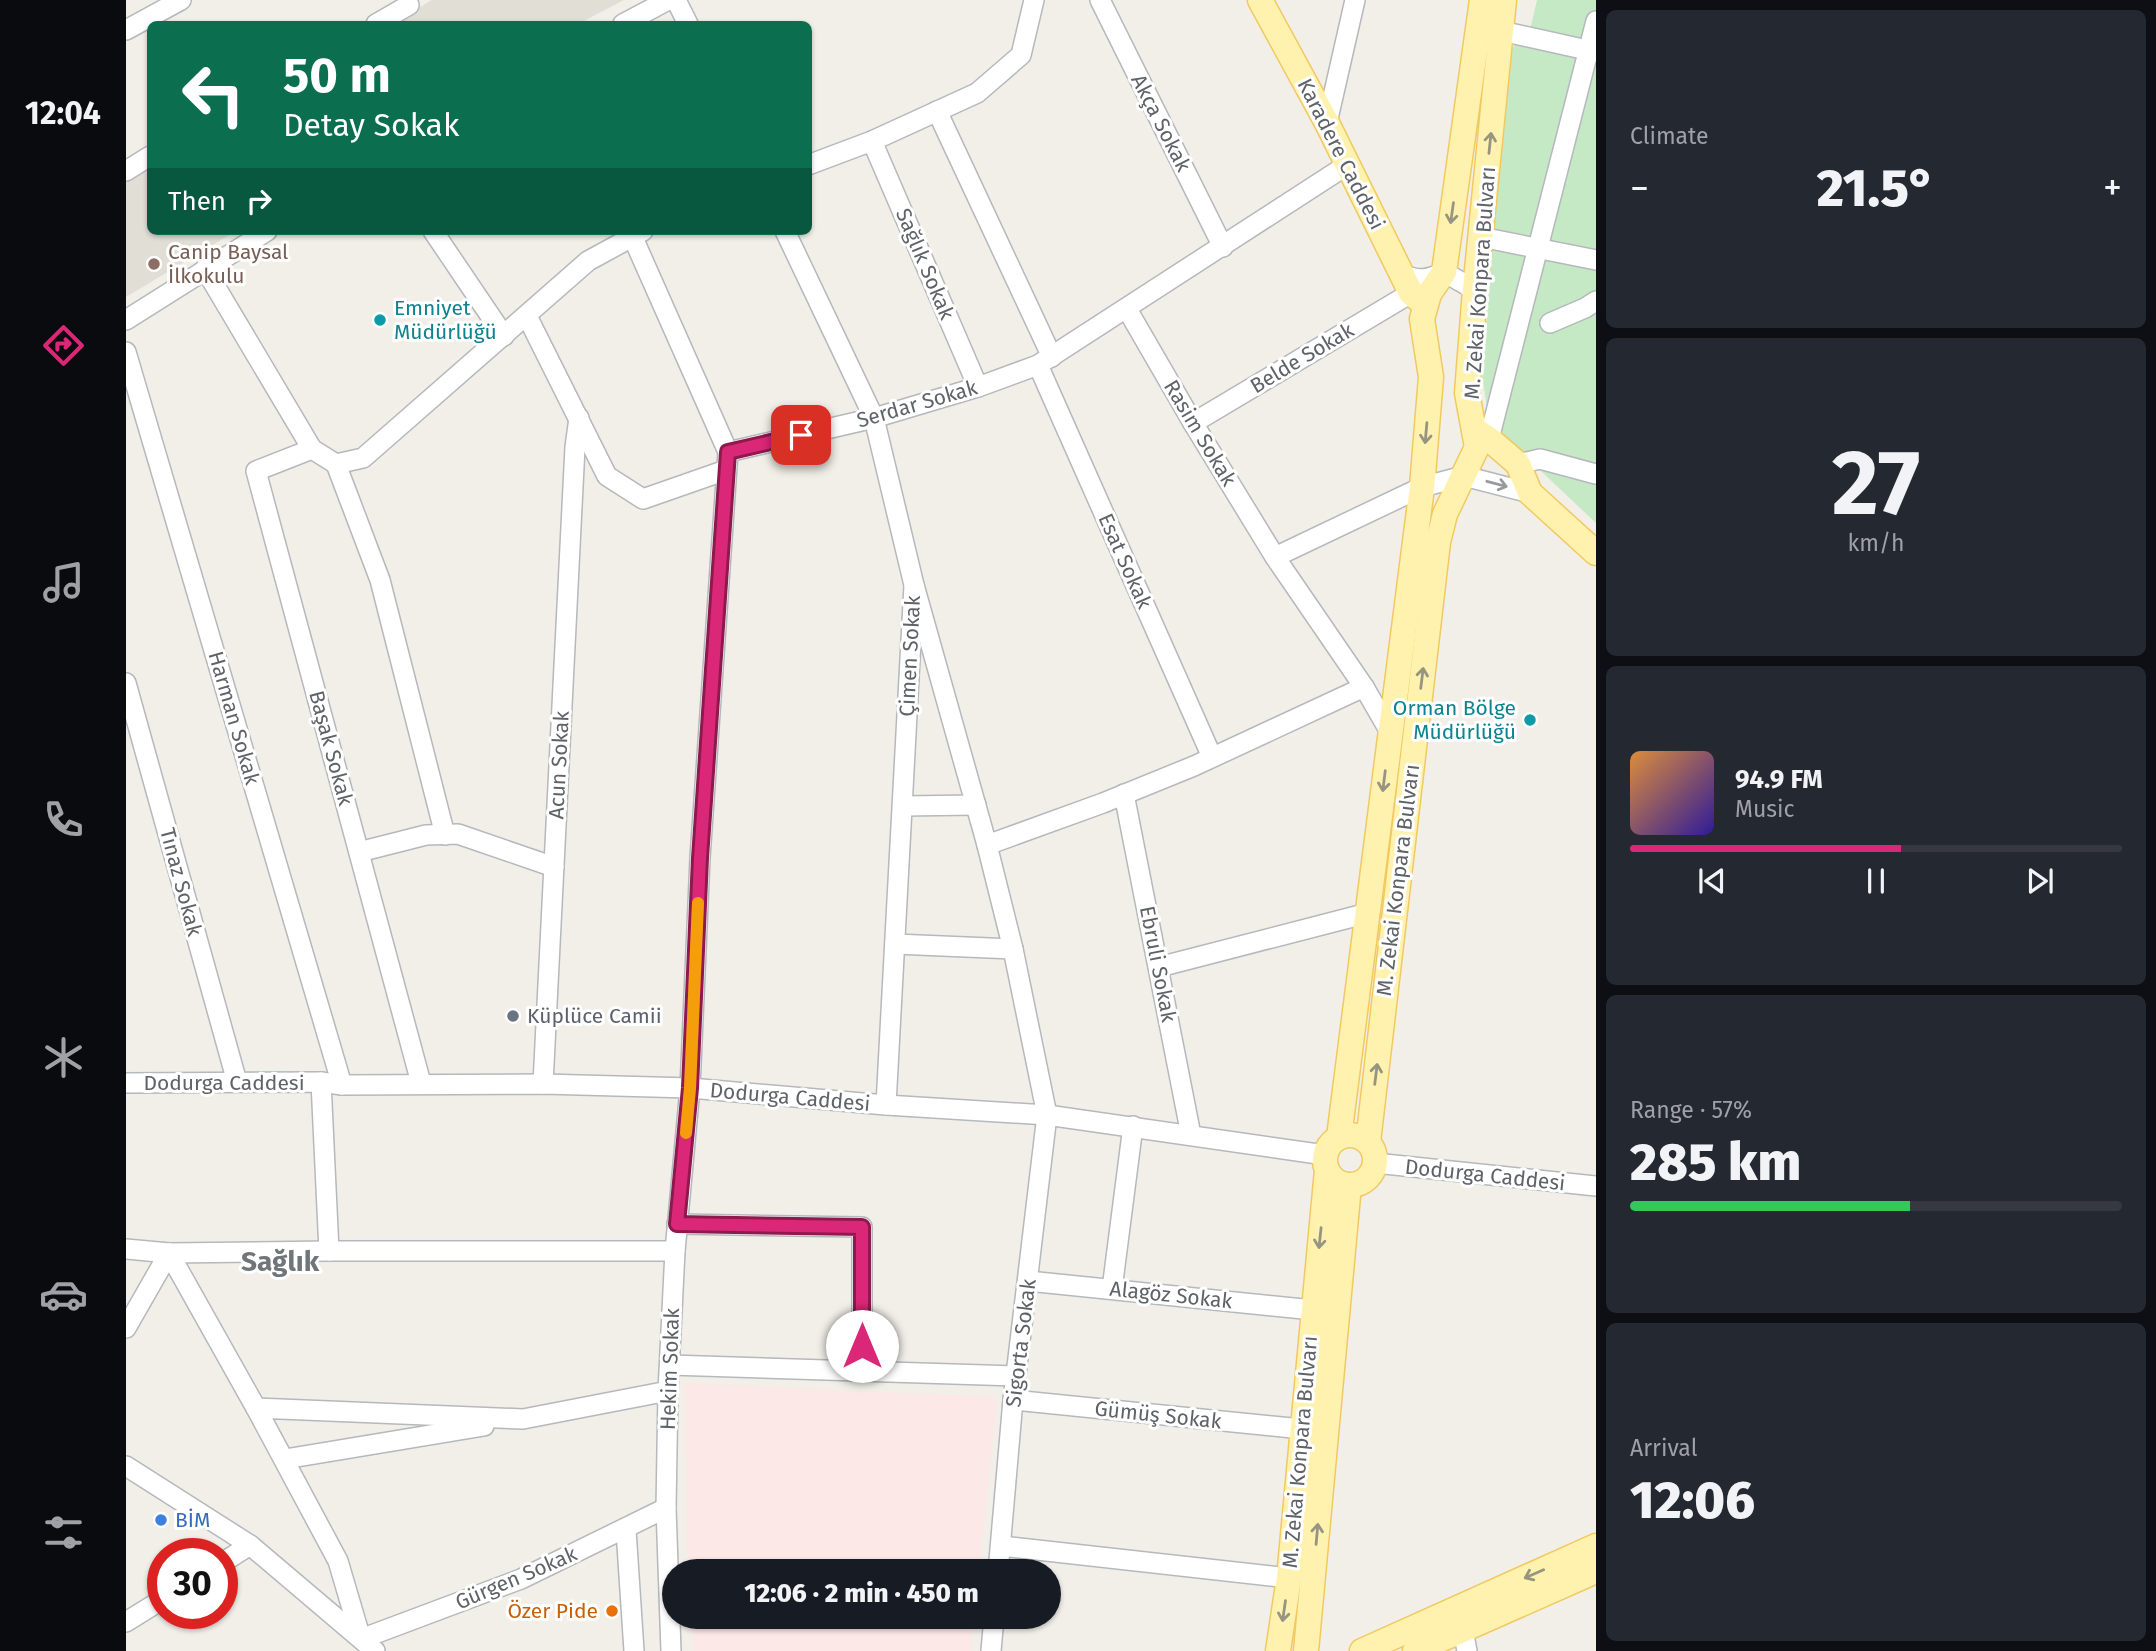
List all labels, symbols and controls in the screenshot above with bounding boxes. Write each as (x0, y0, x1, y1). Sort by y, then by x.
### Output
text: 50 m (283, 46, 391, 105)
icon: left (168, 49, 259, 140)
street label: Akça Sokak (1125, 70, 1197, 176)
street label: Karadere Caddesi (1292, 74, 1390, 234)
text: 12:04 (25, 94, 101, 132)
text: Detay Sokak (283, 106, 459, 144)
text: Climate (1630, 122, 1709, 150)
one-way arrow (1484, 132, 1497, 155)
text: 21.5° (1817, 157, 1935, 220)
text: − (1630, 165, 1649, 211)
text: + (2103, 165, 2122, 211)
street label: M. Zekai Konpara Bulvarı (1459, 166, 1501, 400)
icon: right (240, 182, 278, 220)
text: Then (168, 186, 226, 217)
one-way arrow (1446, 201, 1459, 224)
street label: Sağlık Sokak (890, 204, 960, 324)
place label: Canip Baysal İlkokulu (168, 239, 288, 289)
marker: Canip Baysal İlkokulu (146, 256, 162, 272)
place label: Emniyet Müdürlüğü (394, 295, 497, 345)
marker: Emniyet Müdürlüğü (372, 312, 388, 328)
street label: Belde Sokak (1246, 317, 1359, 399)
icon: directions (39, 321, 88, 370)
street label: Serdar Sokak (854, 374, 981, 434)
street label: Rasim Sokak (1158, 375, 1242, 491)
pin (771, 405, 831, 465)
icon: arrive (782, 416, 820, 454)
one-way arrow (1419, 422, 1432, 444)
text: 27 (1832, 429, 1920, 538)
one-way arrow (1485, 479, 1507, 492)
street label: Esat Sokak (1092, 509, 1158, 613)
text: km/h (1848, 529, 1904, 557)
icon: music (39, 558, 88, 607)
street label: Çimen Sokak (894, 595, 926, 717)
street label: Harman Sokak (203, 648, 266, 788)
one-way arrow (1416, 667, 1429, 690)
street label: Başak Sokak (303, 688, 359, 808)
place label: Orman Bölge Müdürlüğü (1393, 695, 1516, 745)
street label: Acun Sokak (543, 710, 575, 820)
marker: Orman Bölge Müdürlüğü (1522, 712, 1538, 728)
street label: M. Zekai Konpara Bulvarı (1371, 763, 1425, 997)
text: 94.9 FM (1735, 764, 1823, 795)
one-way arrow (1378, 769, 1391, 792)
icon: phone (39, 795, 88, 844)
text: Music (1735, 795, 1795, 823)
street label: Tınaz Sokak (154, 825, 208, 939)
icon: previous (1693, 862, 1731, 900)
icon: pause (1857, 862, 1895, 900)
icon: next (2021, 862, 2059, 900)
street label: Ebruli Sokak (1134, 904, 1182, 1025)
place label: Küplüce Camii (527, 1003, 662, 1029)
marker: Küplüce Camii (505, 1008, 521, 1024)
icon: climate (39, 1033, 88, 1082)
one-way arrow (1369, 1064, 1382, 1086)
street label: Dodurga Caddesi (143, 1070, 305, 1096)
street label: Dodurga Caddesi (709, 1077, 871, 1117)
text: Range · 57% (1630, 1096, 1752, 1124)
text: 285 km (1630, 1131, 1801, 1194)
street label: Dodurga Caddesi (1404, 1154, 1566, 1196)
one-way arrow (1313, 1226, 1326, 1249)
district label: Sağlık (241, 1245, 320, 1278)
icon: car (39, 1270, 88, 1319)
street label: Alagöz Sokak (1108, 1276, 1234, 1314)
street label: Sigorta Sokak (1000, 1277, 1042, 1409)
street label: Hekim Sokak (655, 1307, 685, 1431)
position arrow (825, 1309, 899, 1383)
street label: M. Zekai Konpara Bulvarı (1277, 1335, 1323, 1569)
street label: Gümüş Sokak (1093, 1395, 1223, 1435)
text: Arrival (1630, 1434, 1697, 1462)
text: 12:06 (1630, 1469, 1755, 1532)
place label: BİM (175, 1507, 210, 1533)
icon: filters (39, 1508, 88, 1557)
marker: BİM (153, 1512, 169, 1528)
one-way arrow (1311, 1523, 1324, 1546)
speed limit sign: 30 (147, 1538, 238, 1629)
street label: Gürgen Sokak (451, 1541, 581, 1615)
one-way arrow (1523, 1568, 1545, 1581)
text: 12:06 · 2 min · 450 m (744, 1578, 979, 1609)
place label: Özer Pide (507, 1598, 598, 1624)
one-way arrow (1277, 1599, 1290, 1621)
marker: Özer Pide (604, 1603, 620, 1619)

